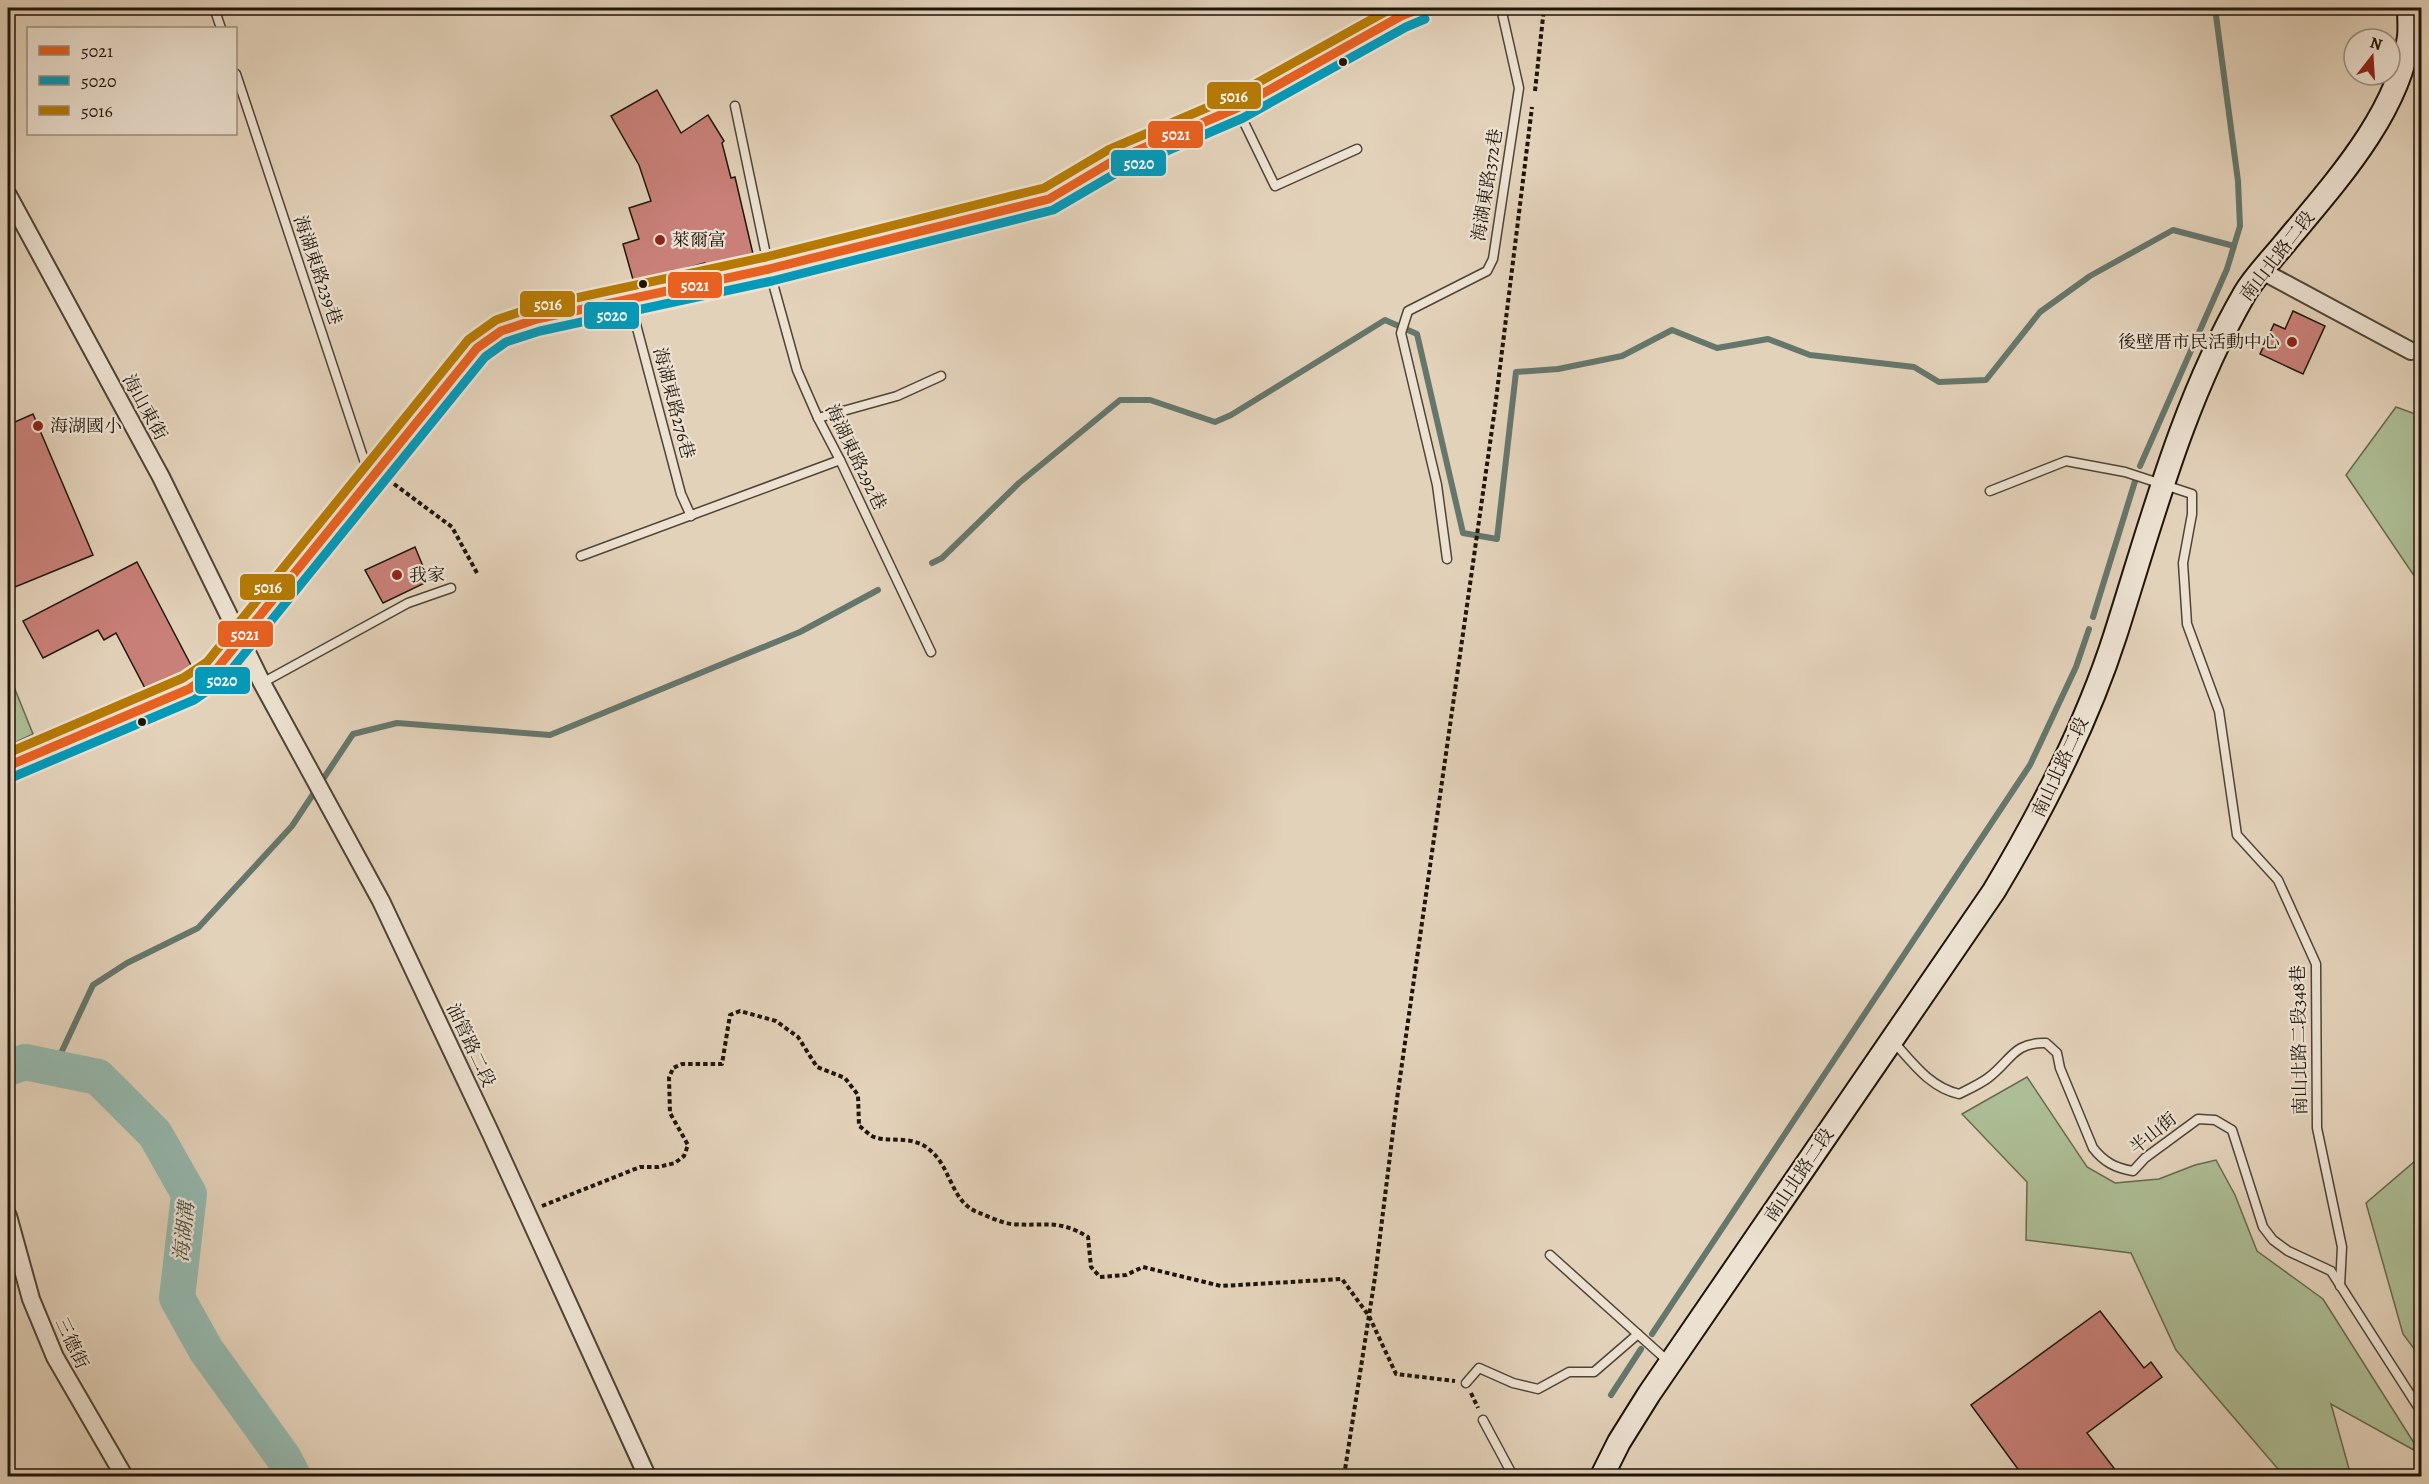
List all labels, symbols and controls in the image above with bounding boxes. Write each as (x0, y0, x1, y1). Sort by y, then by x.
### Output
legend (27, 27, 237, 135)
north arrow (2342, 27, 2402, 87)
text: N (2367, 31, 2385, 56)
text: 5021 (81, 39, 113, 63)
unlabelled marker (1337, 56, 1349, 68)
text: 5020 (81, 69, 116, 93)
line badge: 5016 (1206, 81, 1262, 110)
text: 5016 (1220, 86, 1249, 108)
text: 5016 (81, 99, 113, 123)
line badge: 5021 (1147, 120, 1204, 149)
text: 5021 (1162, 124, 1190, 146)
street label: 海湖東路372巷 (1466, 127, 1508, 243)
line badge: 5020 (1110, 149, 1167, 177)
text: 5020 (1124, 153, 1154, 175)
street label: 南山北路二段 (2234, 206, 2320, 306)
street label: 海湖東路239巷 (288, 212, 348, 328)
place label: 萊爾富 (672, 228, 726, 252)
marker: 萊爾富 (653, 233, 667, 247)
line badge: 5021 (667, 271, 723, 299)
text: 5021 (681, 275, 709, 297)
unlabelled marker (637, 278, 649, 290)
line badge: 5016 (519, 290, 576, 318)
text: 5016 (534, 294, 563, 316)
line badge: 5020 (583, 301, 640, 330)
text: 5020 (597, 305, 627, 327)
place label: 後壁厝市民活動中心 (2118, 330, 2280, 354)
marker: 後壁厝市民活動中心 (2285, 335, 2299, 349)
street label: 海湖東路276巷 (648, 345, 700, 461)
street label: 海山東街 (117, 370, 173, 444)
street label: 海湖東路292巷 (820, 400, 892, 514)
place label: 海湖國小 (50, 414, 122, 438)
marker: 海湖國小 (31, 419, 45, 433)
place label: 我家 (409, 563, 445, 587)
marker: 我家 (390, 568, 404, 582)
line badge: 5016 (239, 573, 296, 601)
text: 5016 (254, 577, 283, 599)
line badge: 5021 (217, 620, 274, 648)
text: 5021 (231, 624, 259, 646)
line badge: 5020 (194, 666, 251, 695)
text: 5020 (207, 670, 237, 692)
street label: 南山北路二段 (2026, 713, 2094, 821)
unlabelled marker (136, 716, 148, 728)
street label: 南山北路二段348巷 (2286, 965, 2312, 1115)
street label: 油管路二段 (441, 999, 501, 1091)
street label: 半山街 (2124, 1107, 2182, 1159)
street label: 南山北路二段 (1759, 1124, 1839, 1226)
water label: 海湖溝 (167, 1198, 201, 1263)
street label: 三德街 (50, 1313, 94, 1373)

